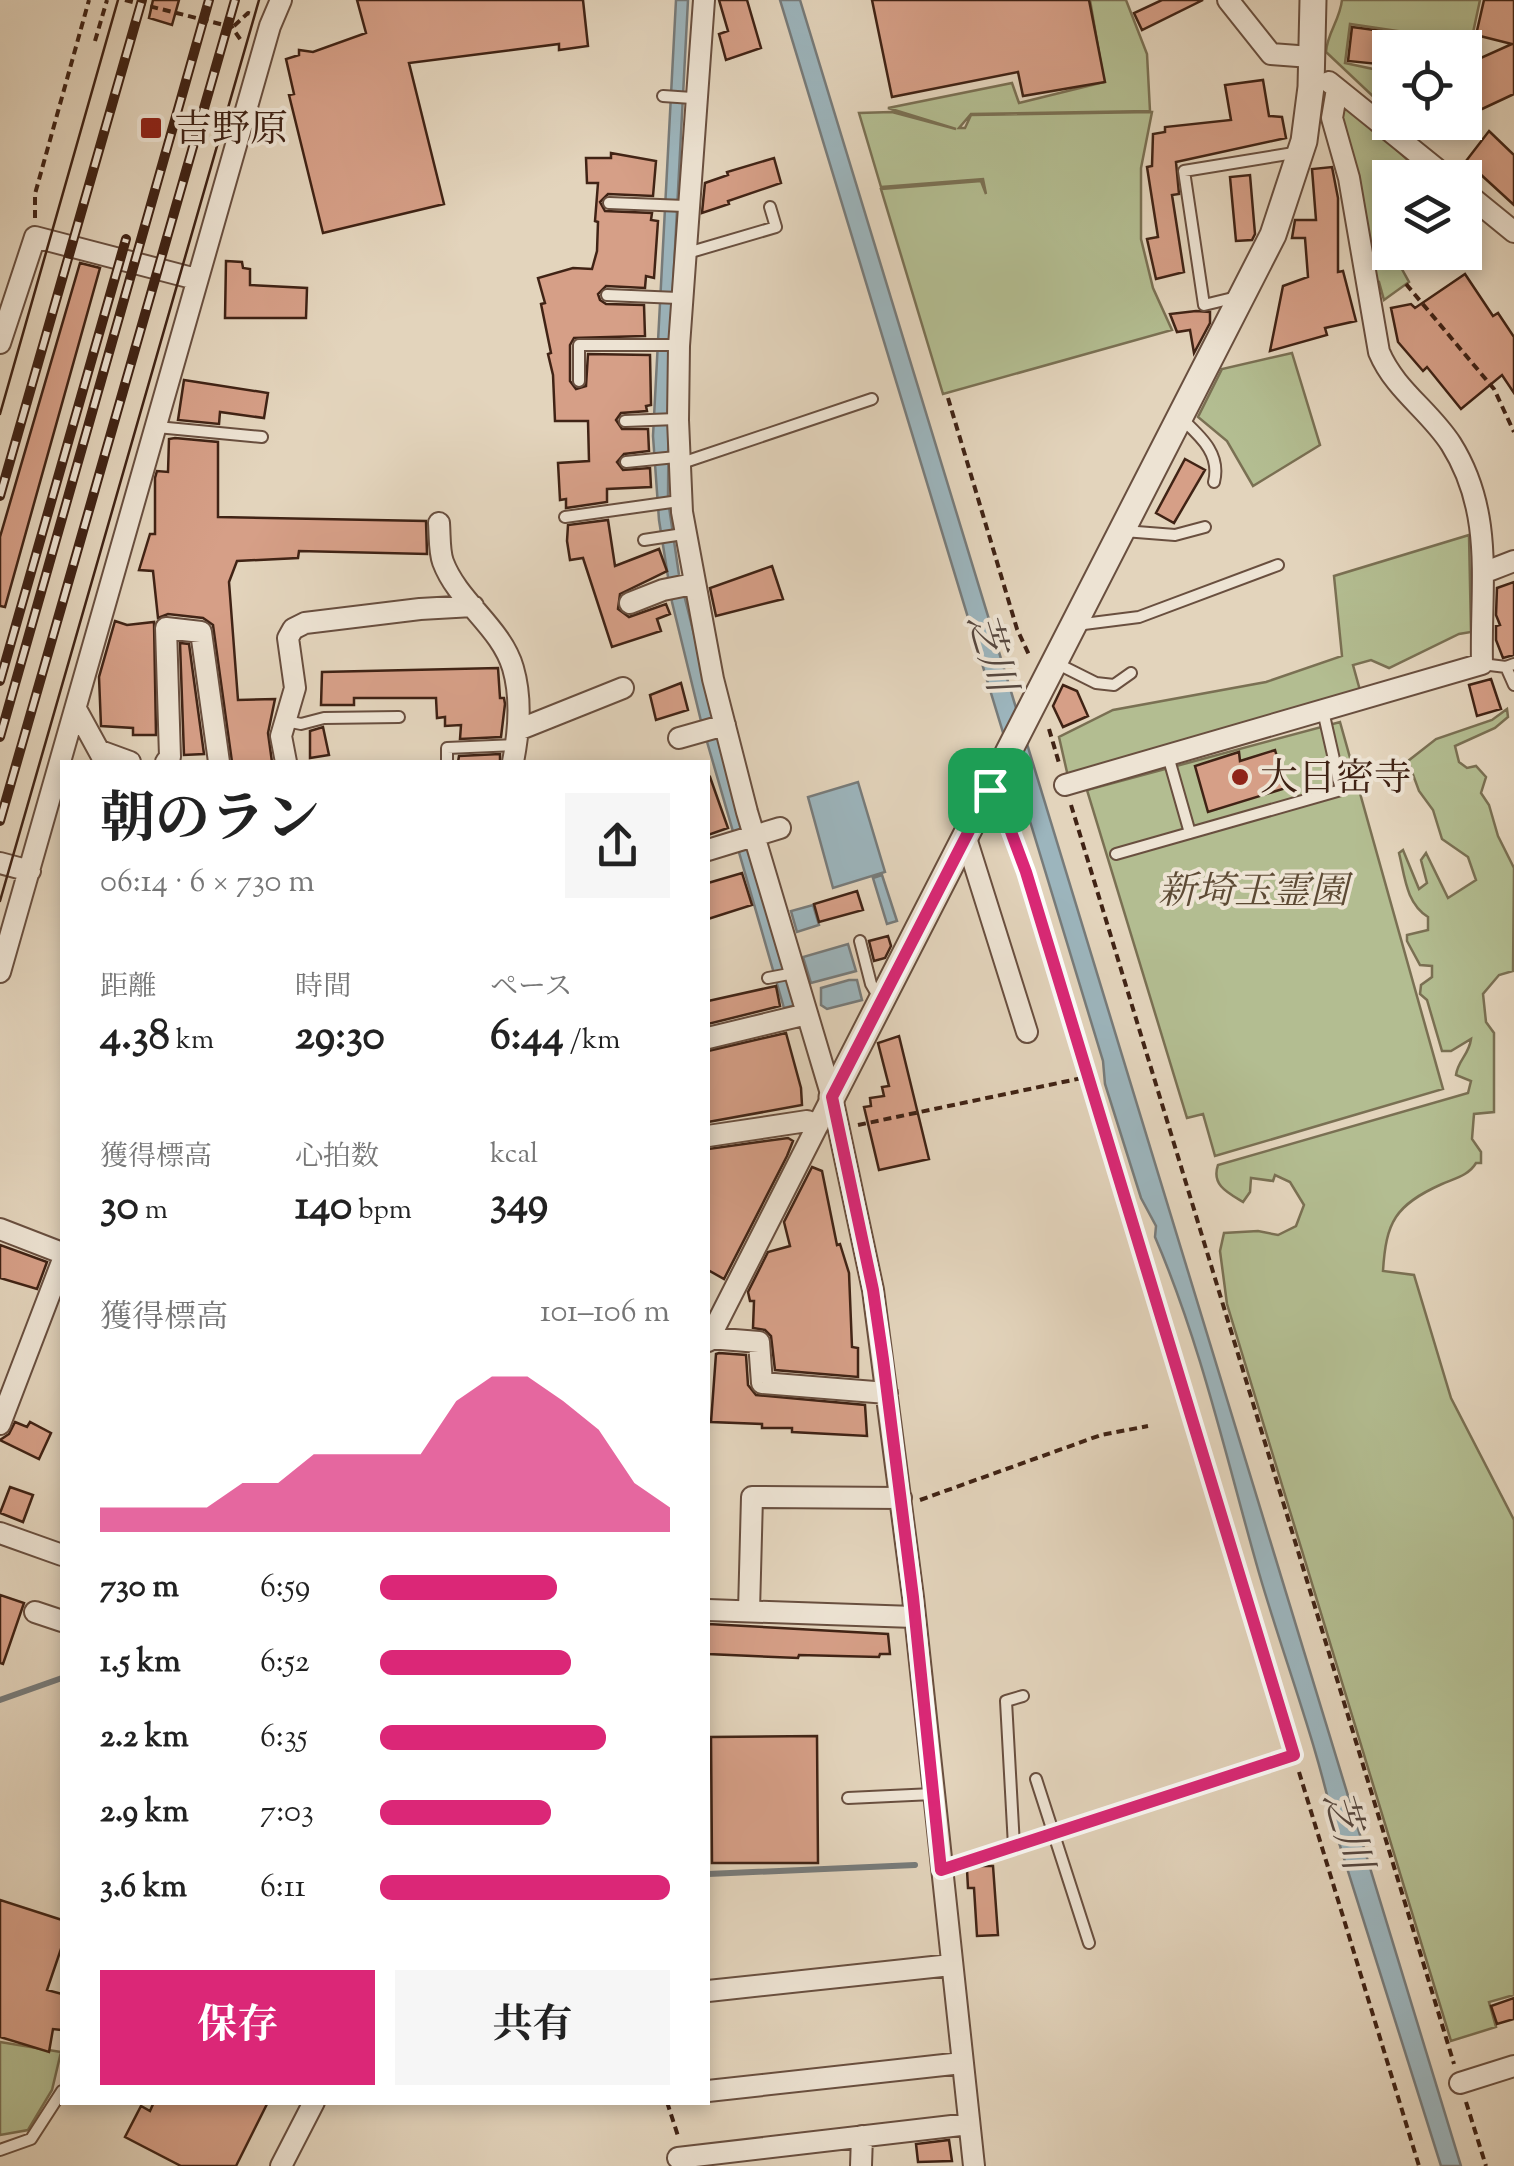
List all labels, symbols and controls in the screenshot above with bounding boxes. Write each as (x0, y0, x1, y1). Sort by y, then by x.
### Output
map controls (1372, 30, 1482, 270)
button: locate (1372, 30, 1482, 140)
place label: 吉野原 (174, 105, 288, 159)
marker: 吉野原 (138, 115, 164, 141)
button: layers (1372, 160, 1482, 270)
water label: 芝川 (950, 607, 1029, 704)
pin (948, 748, 1033, 833)
place label: 大日密寺 (1260, 754, 1412, 808)
icon: arrive (963, 763, 1018, 818)
marker: 大日密寺 (1229, 766, 1251, 788)
text: 朝のラン (100, 783, 320, 862)
button: share (565, 793, 670, 898)
text: 06:14 · 6 × 730 m (100, 860, 315, 906)
park label: 新埼玉霊園 (1158, 867, 1354, 921)
text: 距離 (100, 968, 156, 1008)
text: 時間 (295, 968, 351, 1008)
text: ペース (490, 968, 573, 1008)
text: 4.38 (100, 1008, 170, 1068)
text: 29:30 (295, 1008, 385, 1068)
text: 6:44 (490, 1008, 564, 1068)
text: km (170, 1021, 214, 1061)
text: /km (564, 1021, 620, 1061)
text: kcal (490, 1135, 538, 1175)
text: 獲得標高 (100, 1138, 212, 1178)
text: 心拍数 (295, 1138, 379, 1178)
text: 349 (490, 1175, 548, 1235)
text: 30 (100, 1178, 139, 1238)
text: 140 (295, 1178, 352, 1238)
text: m (139, 1191, 168, 1231)
text: bpm (352, 1191, 412, 1231)
text: 101–106 m (540, 1290, 670, 1336)
text: 獲得標高 (100, 1296, 228, 1342)
text: 730 m (100, 1565, 179, 1611)
text: 6:59 (260, 1565, 310, 1611)
text: 1.5 km (100, 1640, 181, 1686)
text: 6:52 (260, 1640, 310, 1686)
text: 2.2 km (100, 1715, 189, 1761)
text: 6:35 (260, 1715, 308, 1761)
water label: 芝川 (1306, 1785, 1385, 1882)
text: 2.9 km (100, 1790, 189, 1836)
text: 7:03 (260, 1790, 314, 1836)
text: 3.6 km (100, 1865, 187, 1911)
text: 6:11 (260, 1865, 306, 1911)
button: 保存 (100, 1970, 375, 2085)
button: 共有 (395, 1970, 670, 2085)

